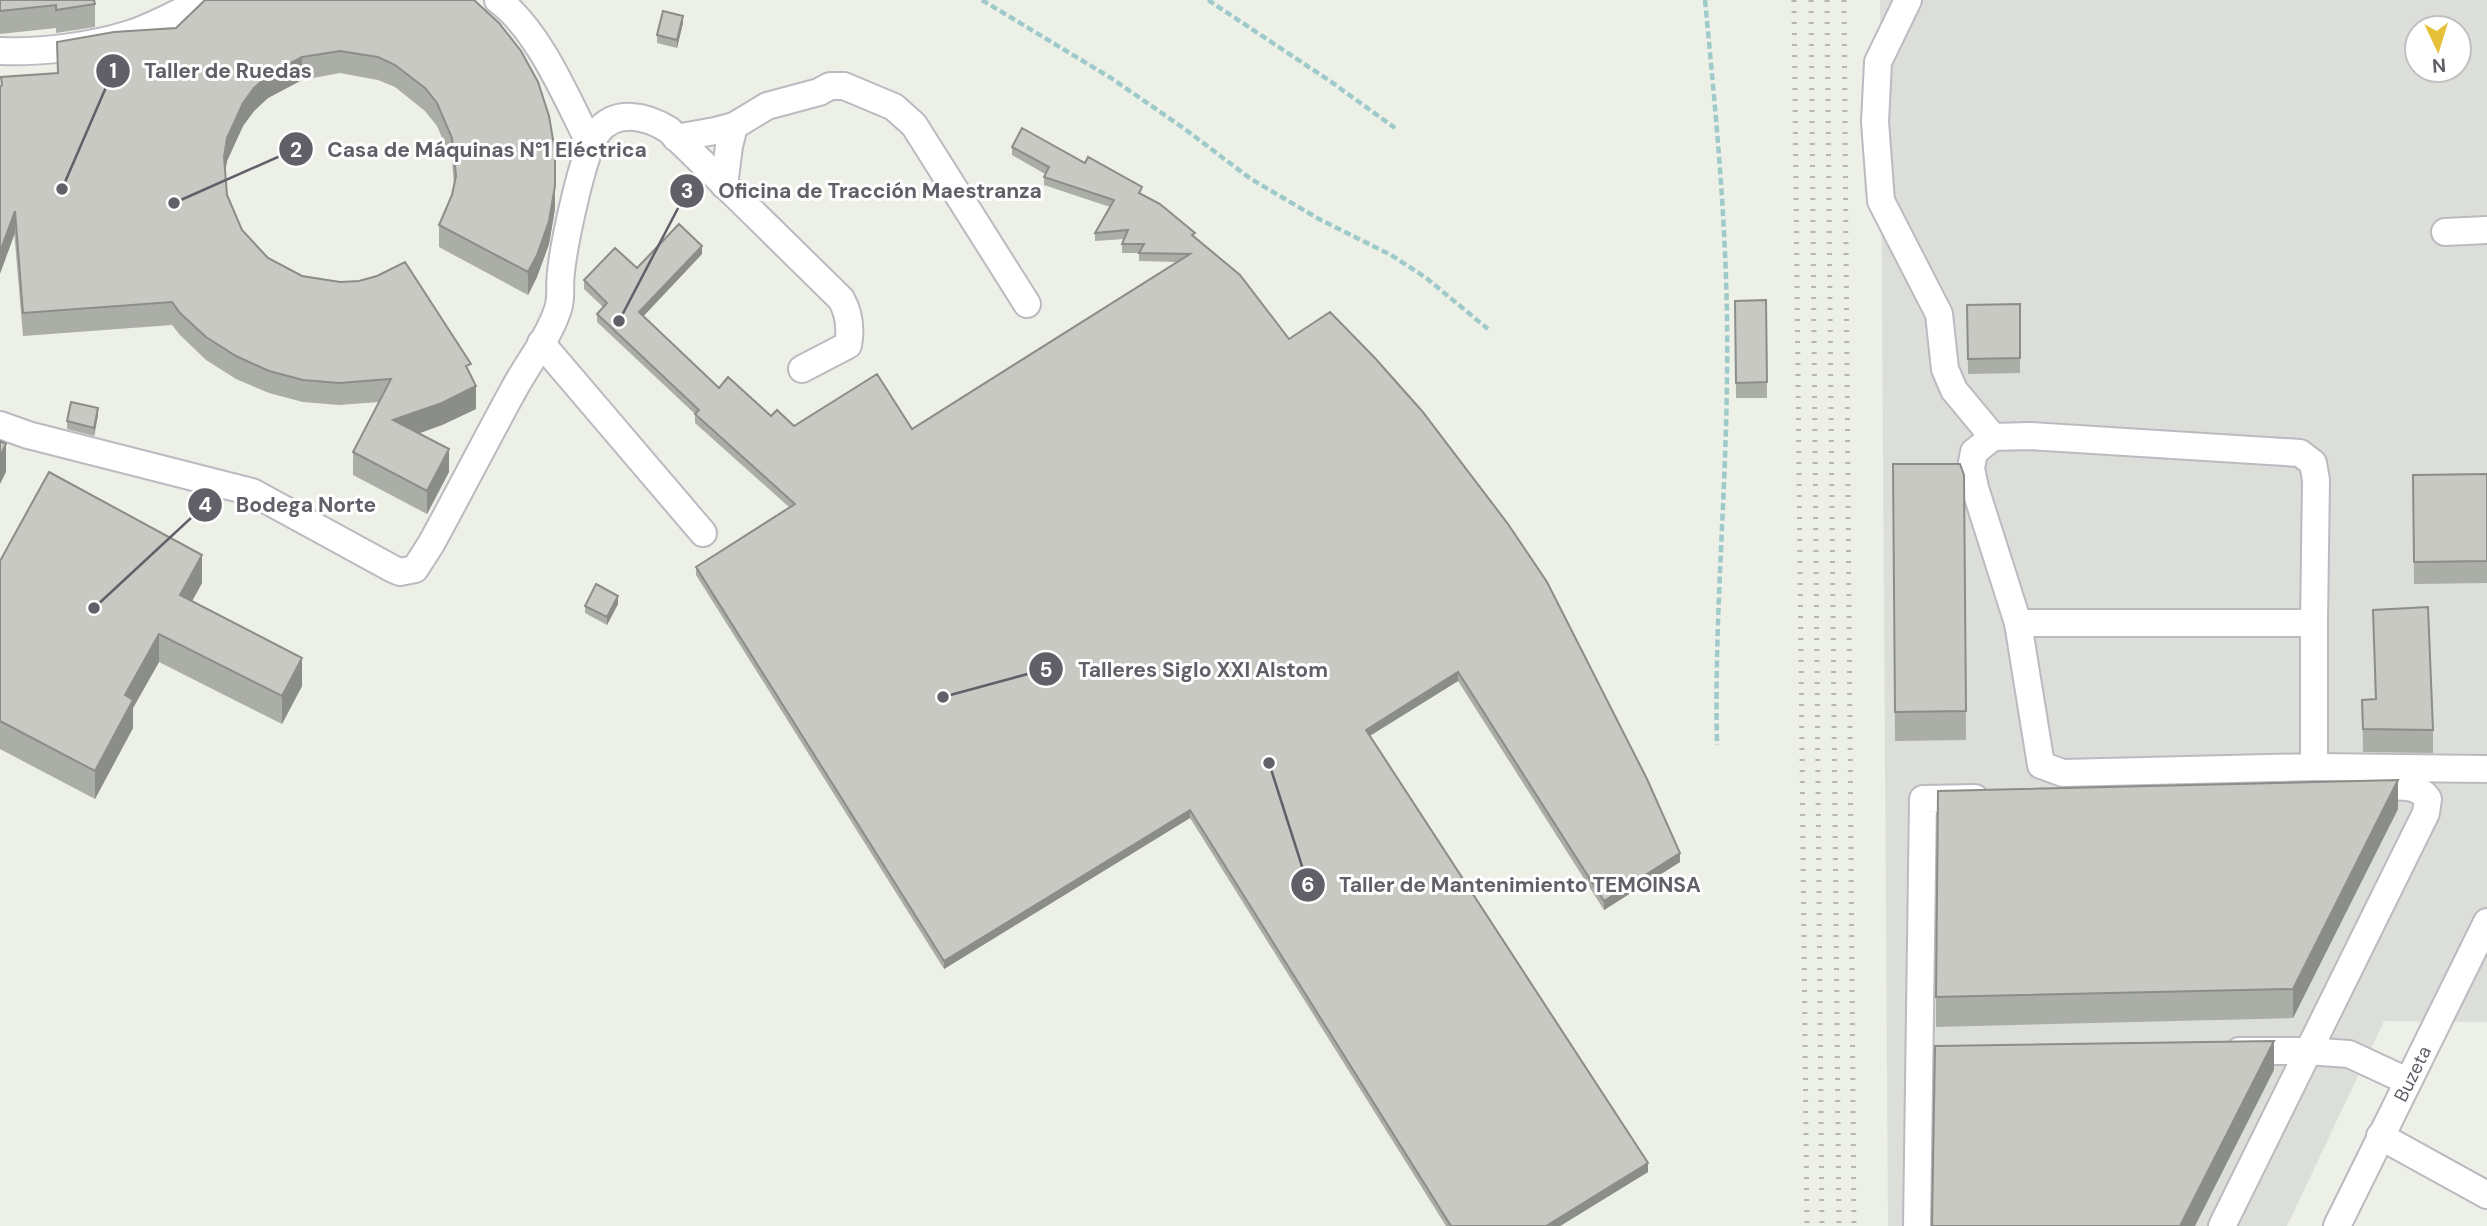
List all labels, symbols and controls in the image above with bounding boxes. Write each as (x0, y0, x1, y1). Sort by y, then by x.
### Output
north arrow (2403, 14, 2473, 84)
callout: Taller de Ruedas (95, 50, 326, 92)
text: N (2431, 53, 2447, 78)
text: 1 (109, 57, 117, 85)
text: Taller de Ruedas (144, 57, 312, 85)
callout: Casa de Máquinas N°1 Eléctrica (279, 128, 661, 170)
text: 2 (290, 136, 302, 164)
text: Casa de Máquinas N°1 Eléctrica (327, 136, 647, 164)
callout: Oficina de Tracción Maestranza (669, 170, 1056, 212)
text: 3 (681, 177, 693, 205)
text: Oficina de Tracción Maestranza (718, 177, 1042, 205)
callout: Bodega Norte (187, 484, 391, 526)
text: 4 (198, 491, 212, 519)
text: Bodega Norte (236, 491, 376, 519)
callout: Talleres Siglo XXI Alstom (1029, 648, 1342, 690)
text: 5 (1039, 656, 1053, 684)
text: Talleres Siglo XXI Alstom (1078, 656, 1328, 684)
callout: Taller de Mantenimiento TEMOINSA (1290, 864, 1715, 906)
text: 6 (1301, 871, 1315, 899)
text: Taller de Mantenimiento TEMOINSA (1339, 871, 1701, 899)
street label: Buzeta (2388, 1042, 2437, 1106)

